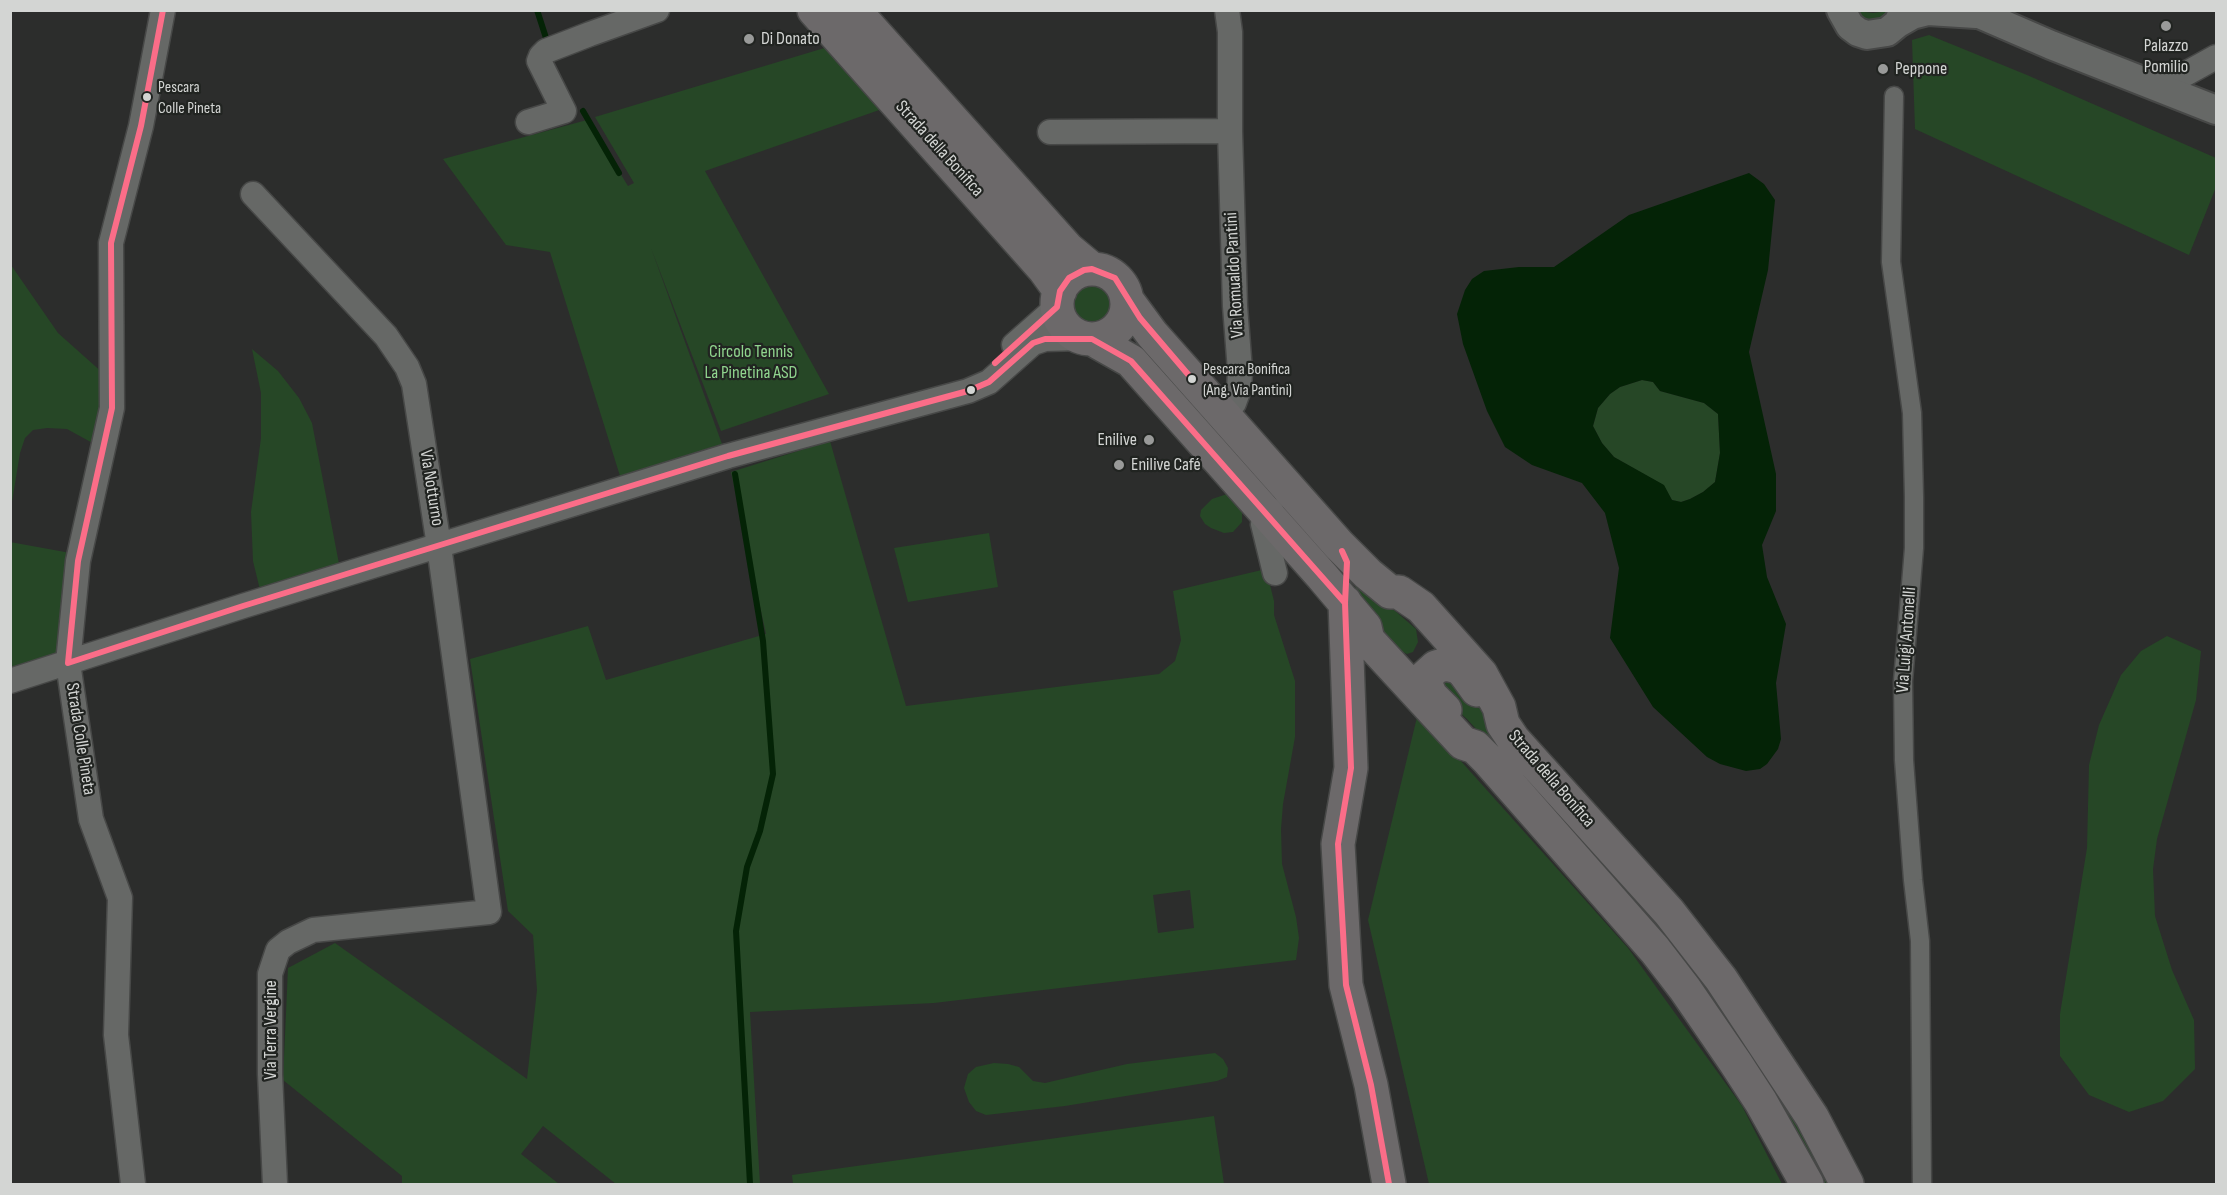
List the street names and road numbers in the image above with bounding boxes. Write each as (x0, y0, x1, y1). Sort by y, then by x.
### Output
street label: Strada della Bonifica (890, 97, 988, 201)
street label: Via Romualdo Pantini (1221, 212, 1249, 338)
street label: Via Notturno (414, 448, 448, 528)
street label: Via Luigi Antonelli (1893, 586, 1921, 694)
street label: Strada Colle Pineta (60, 681, 100, 797)
street label: Strada della Bonifica (1503, 726, 1599, 832)
street label: Via Terra Vergine (260, 980, 282, 1080)

